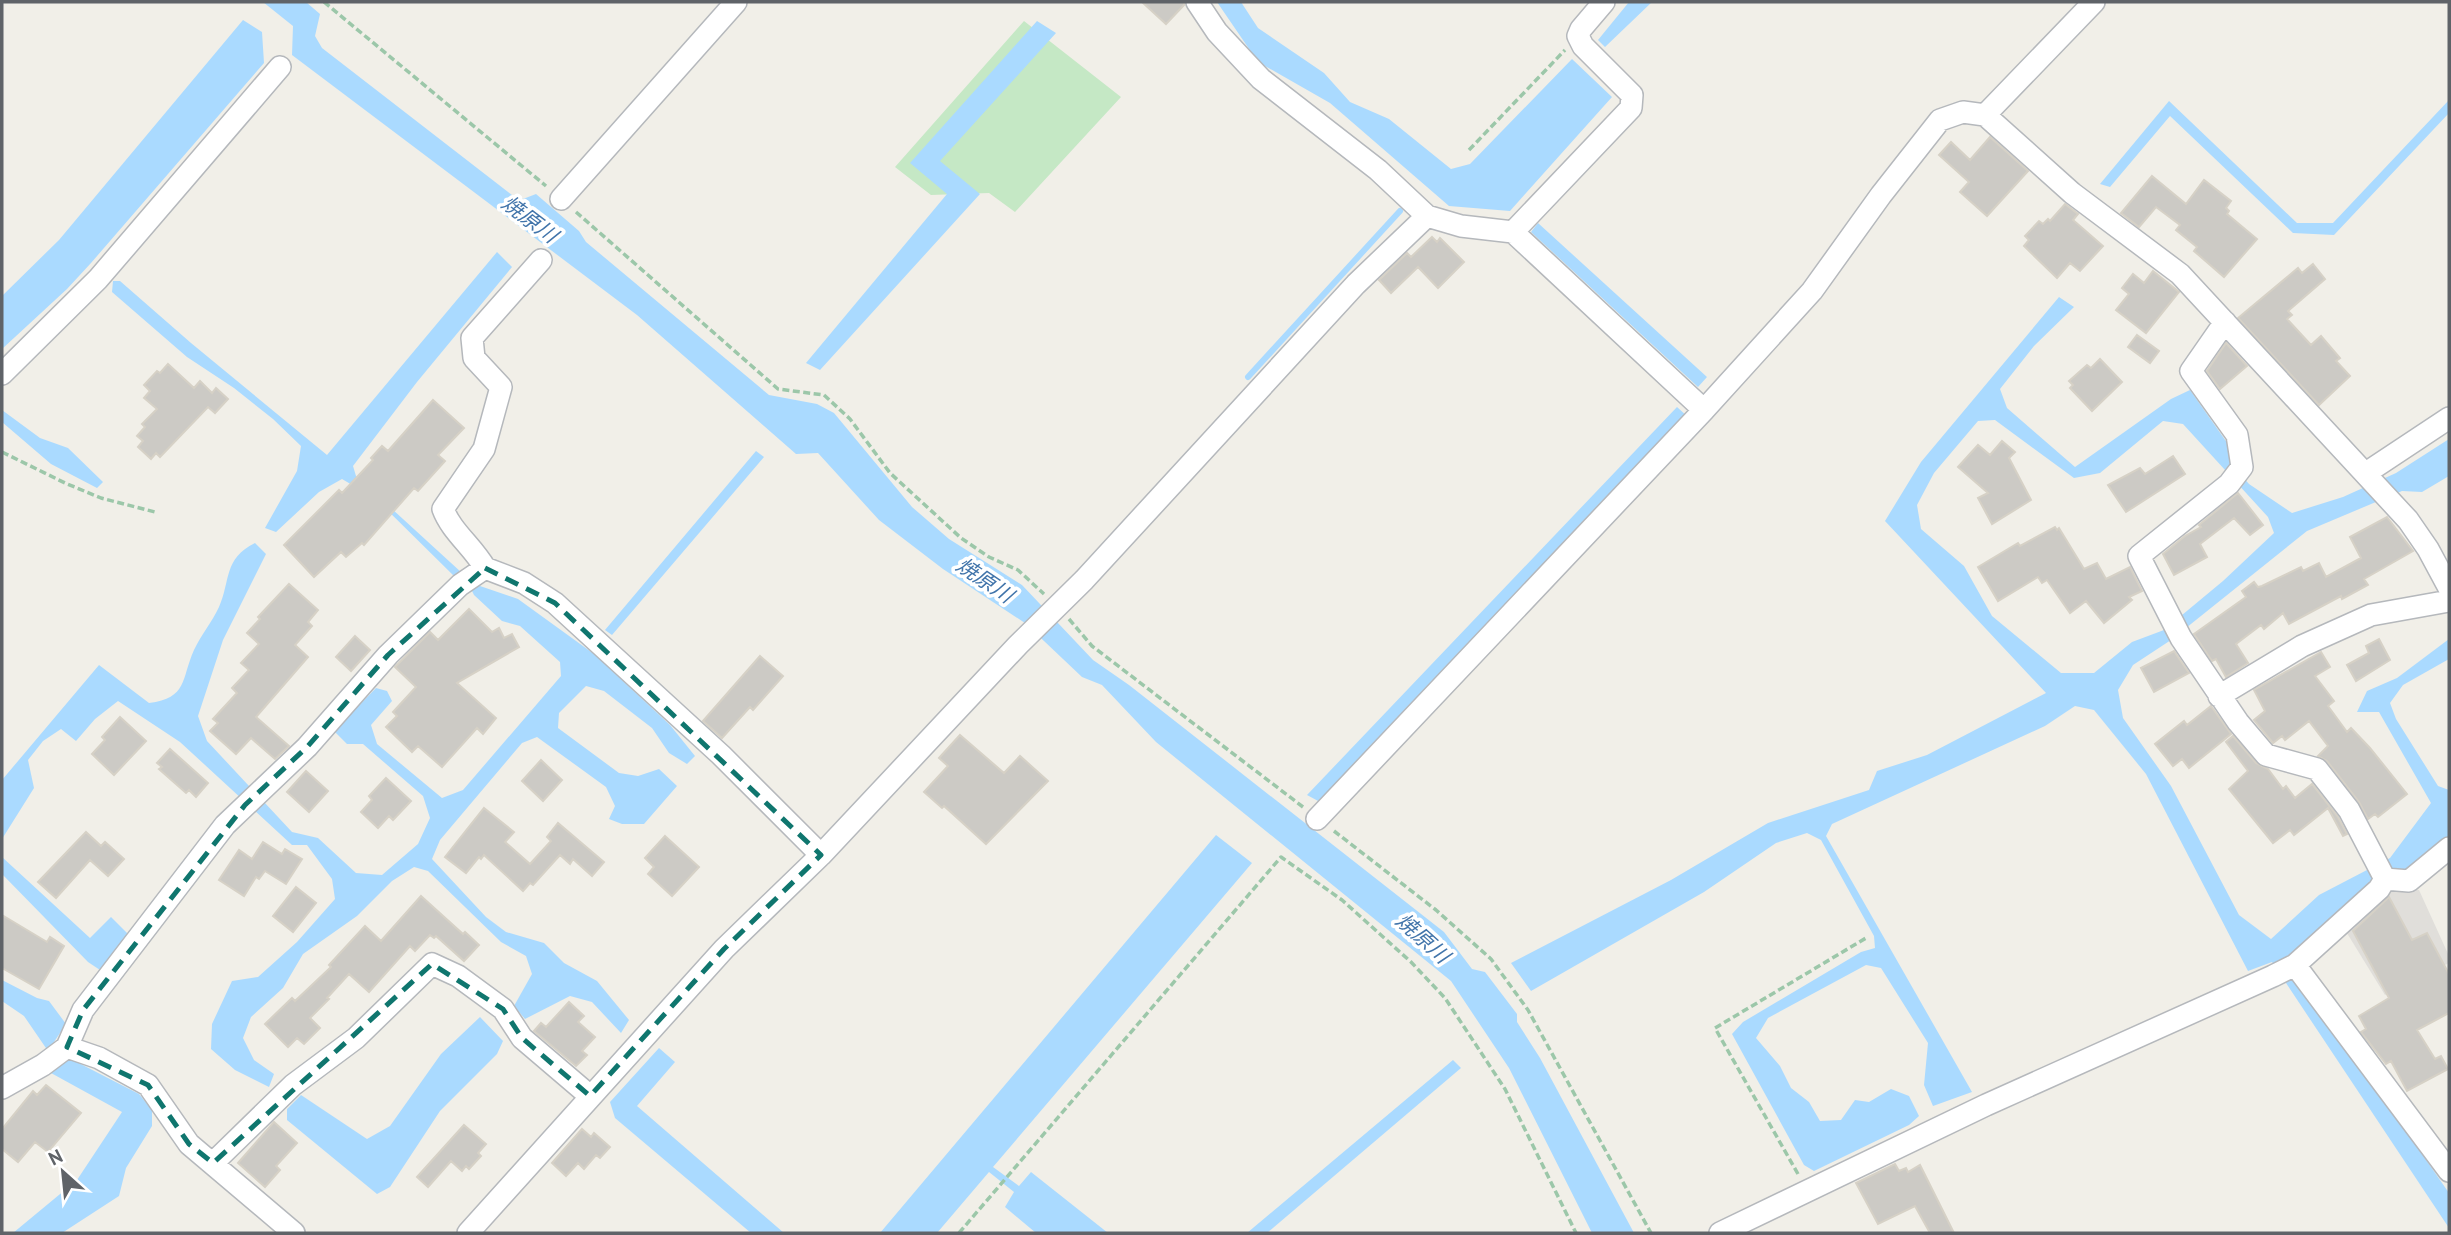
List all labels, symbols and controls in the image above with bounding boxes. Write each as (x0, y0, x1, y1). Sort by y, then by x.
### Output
water label: 焼原川 (497, 189, 565, 250)
water label: 焼原川 (951, 551, 1020, 610)
water label: 焼原川 (1391, 907, 1457, 970)
north arrow (28, 1137, 98, 1207)
text: N (44, 1143, 66, 1170)

